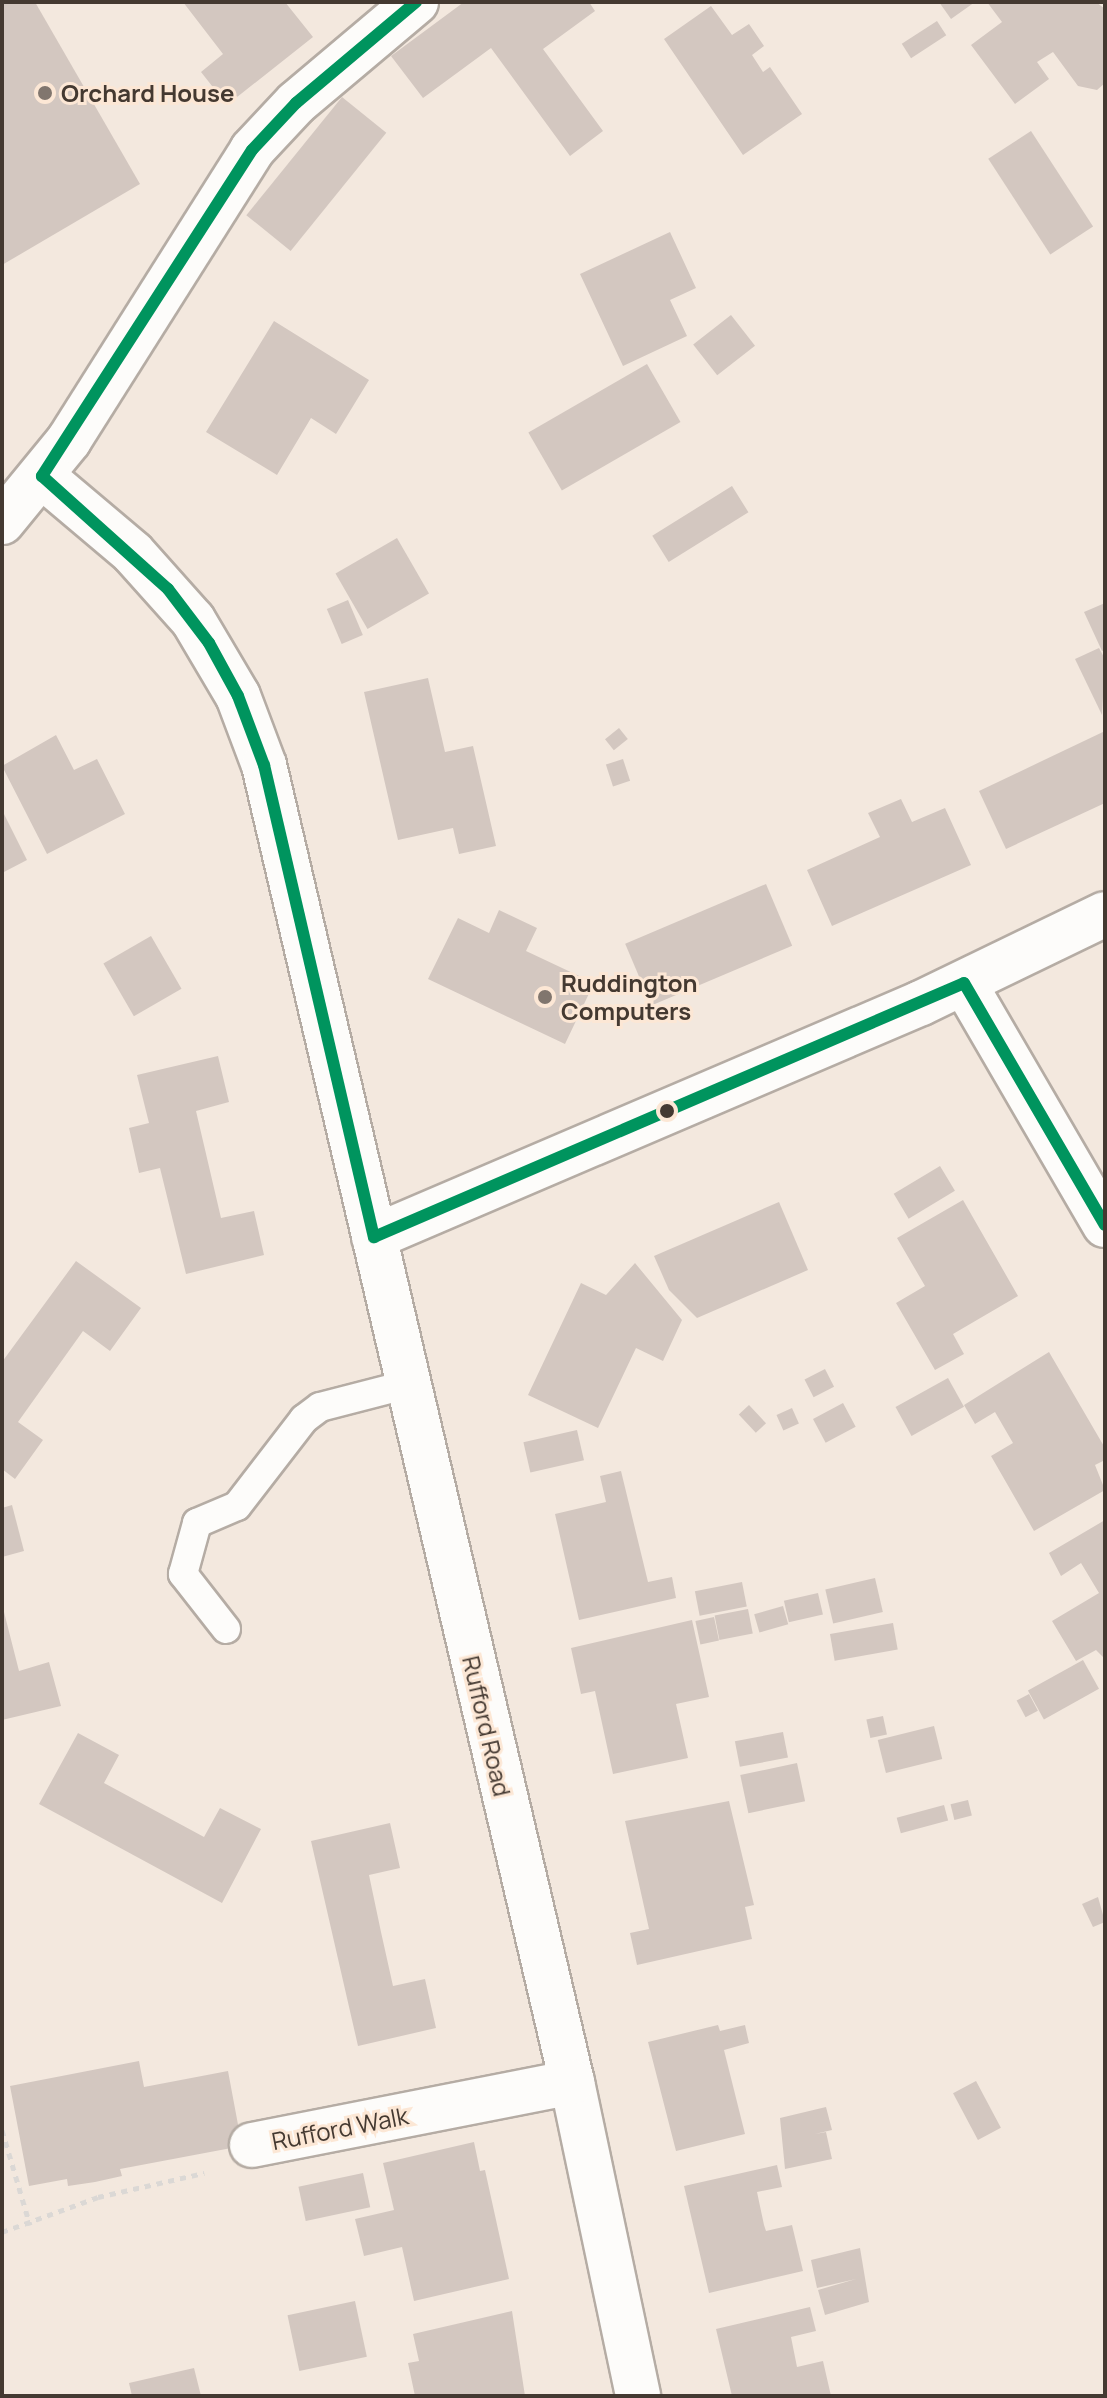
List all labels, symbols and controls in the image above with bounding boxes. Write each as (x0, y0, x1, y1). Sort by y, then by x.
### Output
place label: Orchard House (61, 79, 235, 107)
marker: Orchard House (36, 84, 54, 102)
place label: Ruddington Computers (561, 969, 698, 1025)
marker: Ruddington Computers (536, 988, 554, 1006)
unlabelled marker (659, 1103, 675, 1119)
street label: Rufford Road (457, 1653, 517, 1799)
street label: Rufford Walk (269, 2101, 411, 2155)

